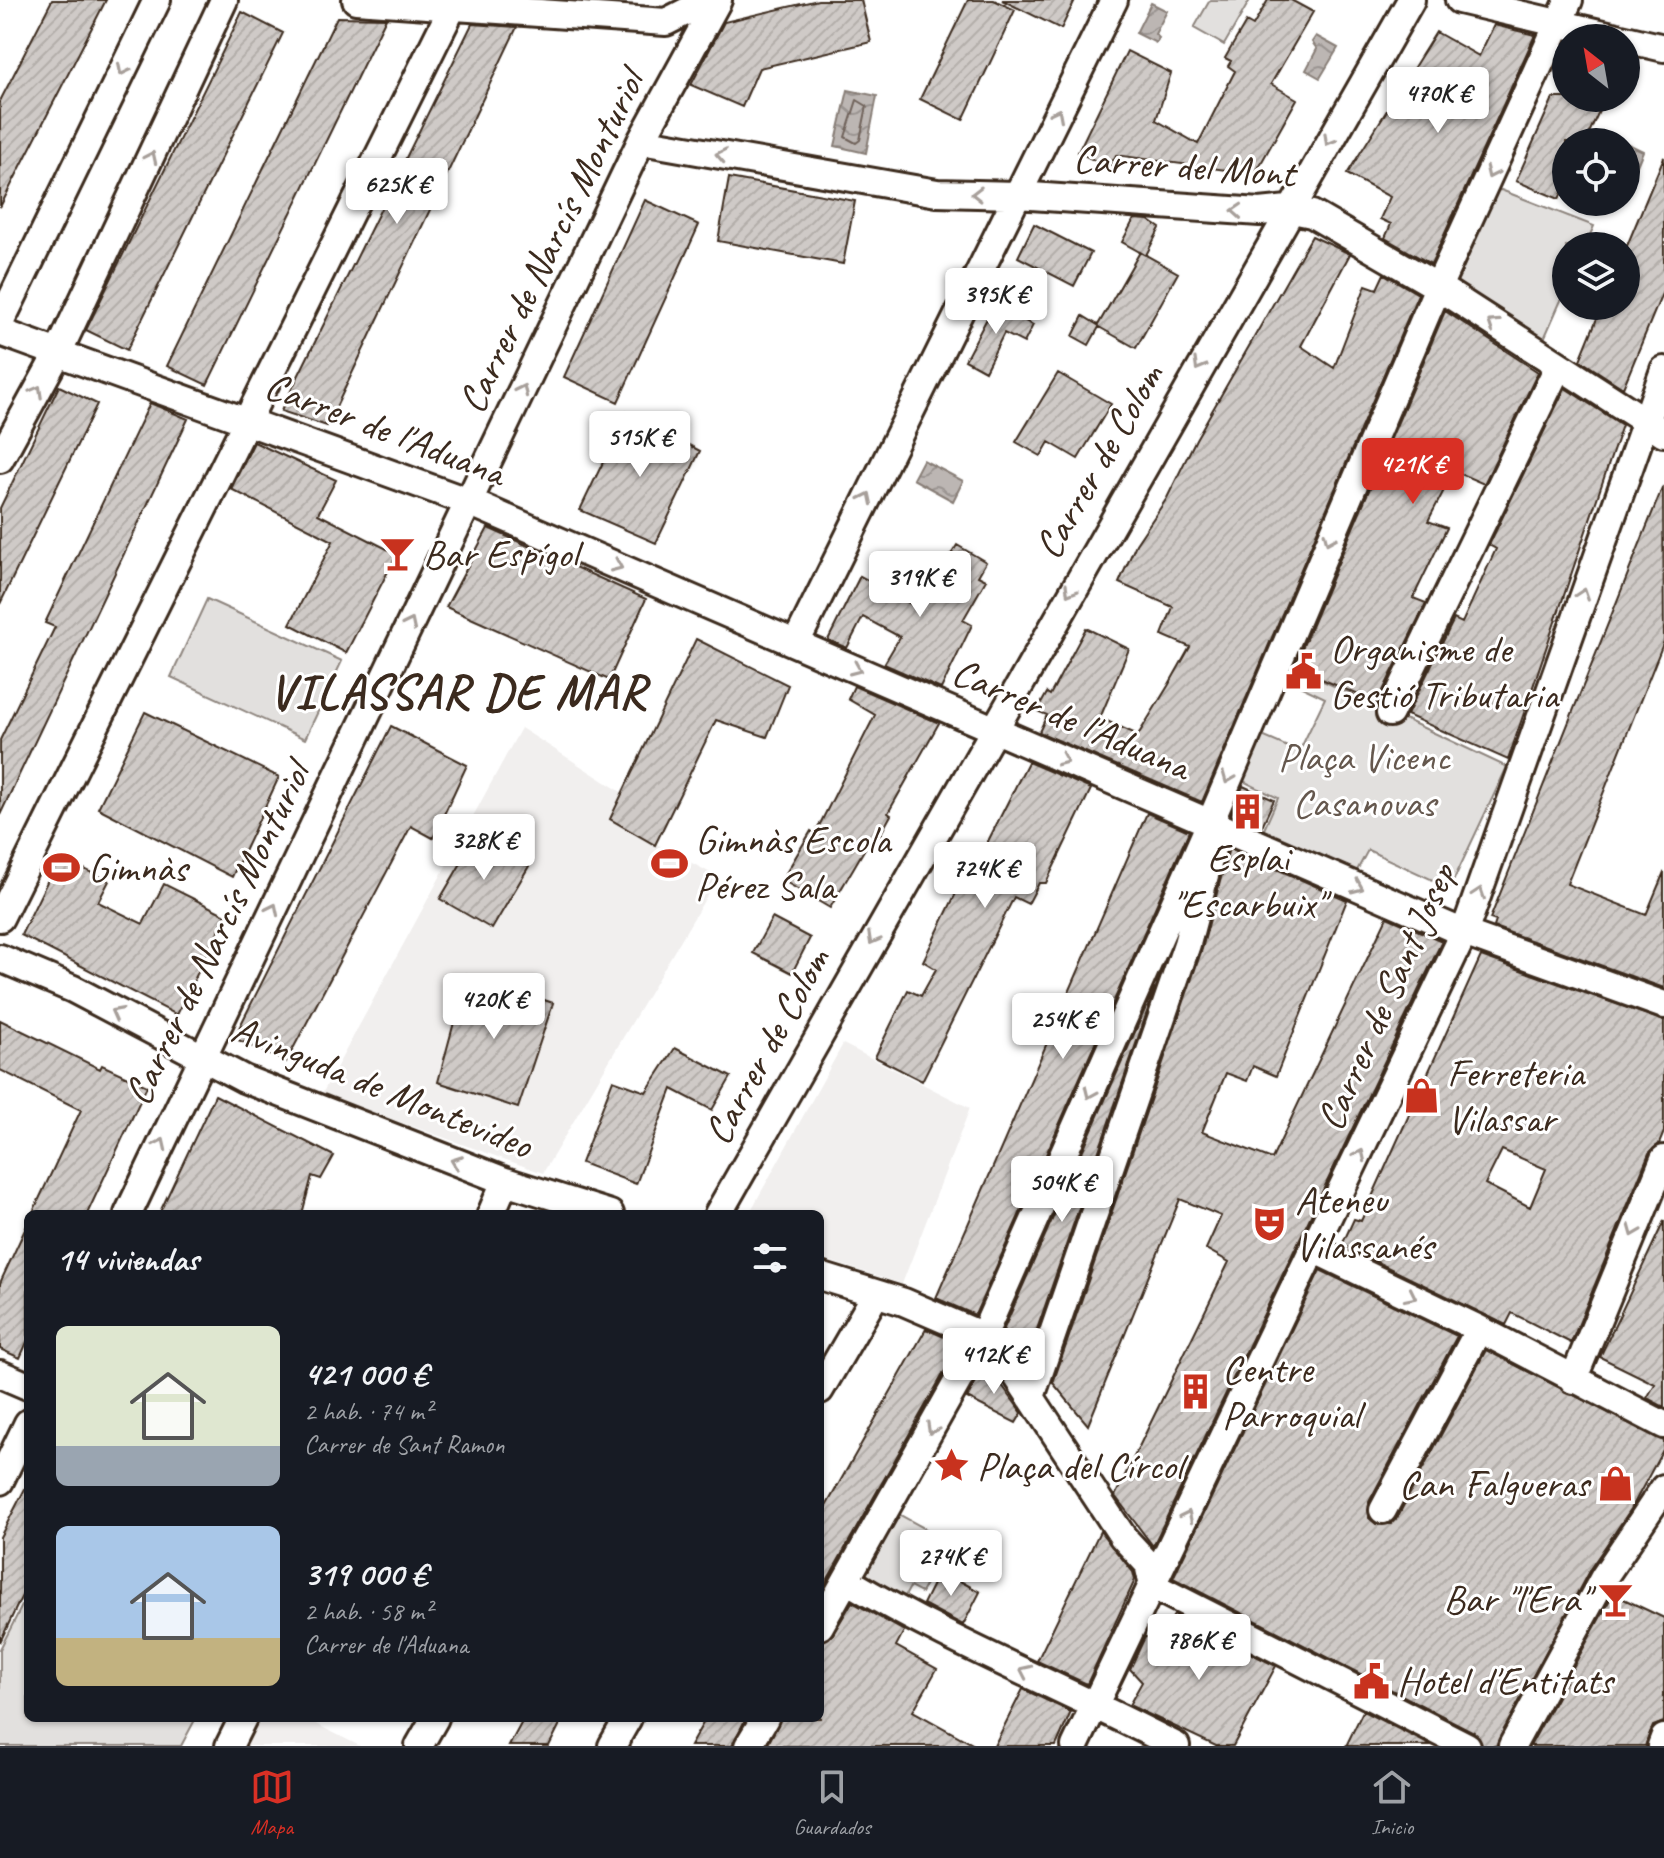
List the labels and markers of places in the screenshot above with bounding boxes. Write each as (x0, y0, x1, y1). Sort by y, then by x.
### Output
pin: 470K € (1373, 67, 1503, 135)
pin: 625K € (332, 158, 462, 226)
pin: 395K € (931, 268, 1061, 336)
pin: 515K € (575, 411, 705, 479)
pin: 421K € (1348, 438, 1478, 506)
place label: Bar Espígol (423, 529, 584, 579)
bar icon: Bar Espígol (378, 535, 416, 573)
pin: 319K € (855, 551, 985, 619)
place label: Organisme de Gestió Tributaria (1330, 624, 1561, 720)
public building icon: Organisme de Gestió Tributaria (1285, 653, 1323, 691)
building icon: Esplai "Escarbuix" (1229, 792, 1267, 830)
pin: 328K € (419, 814, 549, 882)
place label: Gimnàs Escola Pérez Sala (695, 815, 893, 911)
place label: Esplai "Escarbuix" (1171, 833, 1332, 929)
pin: 724K € (920, 842, 1050, 910)
place label: Gimnàs (88, 843, 190, 893)
sports icon: Gimnàs Escola Pérez Sala (650, 844, 688, 882)
sports icon: Gimnàs (43, 849, 81, 887)
pin: 420K € (429, 973, 559, 1041)
pin: 254K € (998, 993, 1128, 1061)
place label: Ferreteria Vilassar (1447, 1048, 1587, 1144)
shop icon: Ferreteria Vilassar (1402, 1077, 1440, 1115)
pin: 504K € (997, 1156, 1127, 1224)
place label: Ateneu Vilassanés (1295, 1175, 1437, 1271)
theatre icon: Ateneu Vilassanés (1250, 1204, 1288, 1242)
pin: 412K € (929, 1328, 1059, 1396)
place label: Centre Parroquial (1222, 1344, 1367, 1440)
building icon: Centre Parroquial (1177, 1373, 1215, 1411)
place label: Plaça del Círcol (977, 1441, 1189, 1491)
place icon: Plaça del Círcol (932, 1447, 970, 1485)
place label: Can Falgueras (1399, 1459, 1592, 1509)
shop icon: Can Falgueras (1596, 1465, 1634, 1503)
pin: 274K € (886, 1530, 1016, 1598)
place label: Bar "l'Era" (1443, 1574, 1597, 1624)
bar icon: Bar "l'Era" (1596, 1580, 1634, 1618)
pin: 786K € (1134, 1614, 1264, 1682)
place label: Hotel d'Entitats (1397, 1656, 1616, 1706)
public building icon: Hotel d'Entitats (1352, 1662, 1390, 1700)

